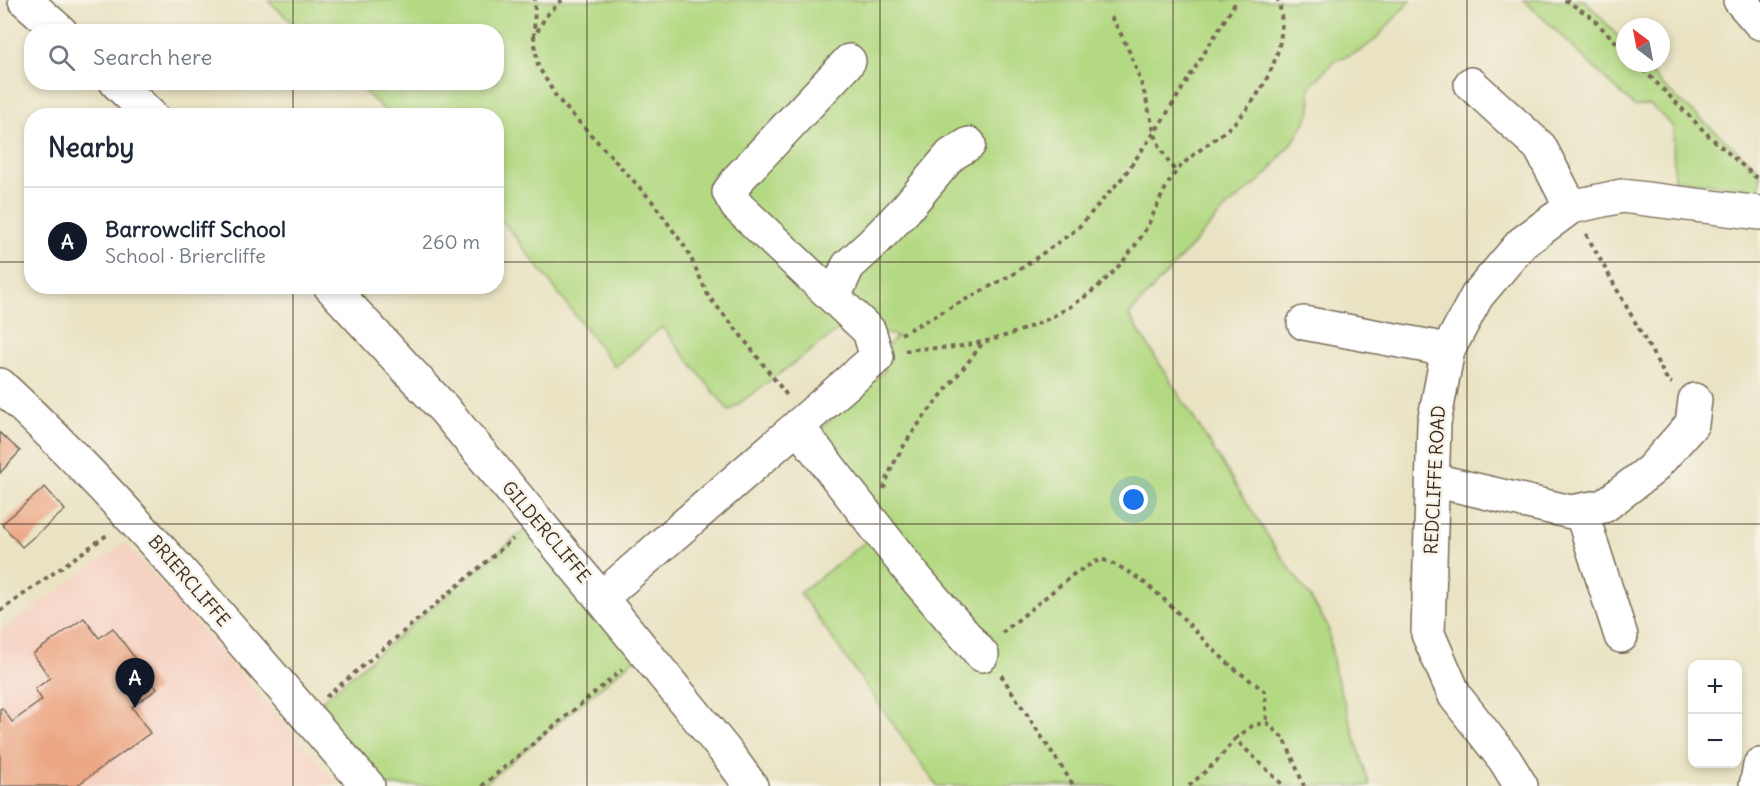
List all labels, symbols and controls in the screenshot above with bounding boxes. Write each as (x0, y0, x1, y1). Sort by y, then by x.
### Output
north arrow (1616, 18, 1670, 72)
search box (24, 24, 504, 90)
icon: search (45, 41, 78, 74)
text: Search here (93, 43, 212, 71)
text: Nearby (48, 131, 134, 164)
text: Barrowcliff School (105, 215, 286, 243)
text: A (61, 229, 74, 254)
text: 260 m (422, 229, 480, 254)
text: School · Briercliffe (105, 243, 266, 268)
street label: REDCLIFFE ROAD (1419, 405, 1450, 555)
street label: GILDERCLIFFE (497, 476, 596, 587)
your location (1119, 485, 1148, 514)
street label: BRIERCLIFFE (143, 530, 235, 631)
pin: A (116, 658, 154, 708)
map controls (1688, 660, 1742, 768)
button: + (1688, 660, 1742, 714)
button: − (1688, 714, 1742, 768)

